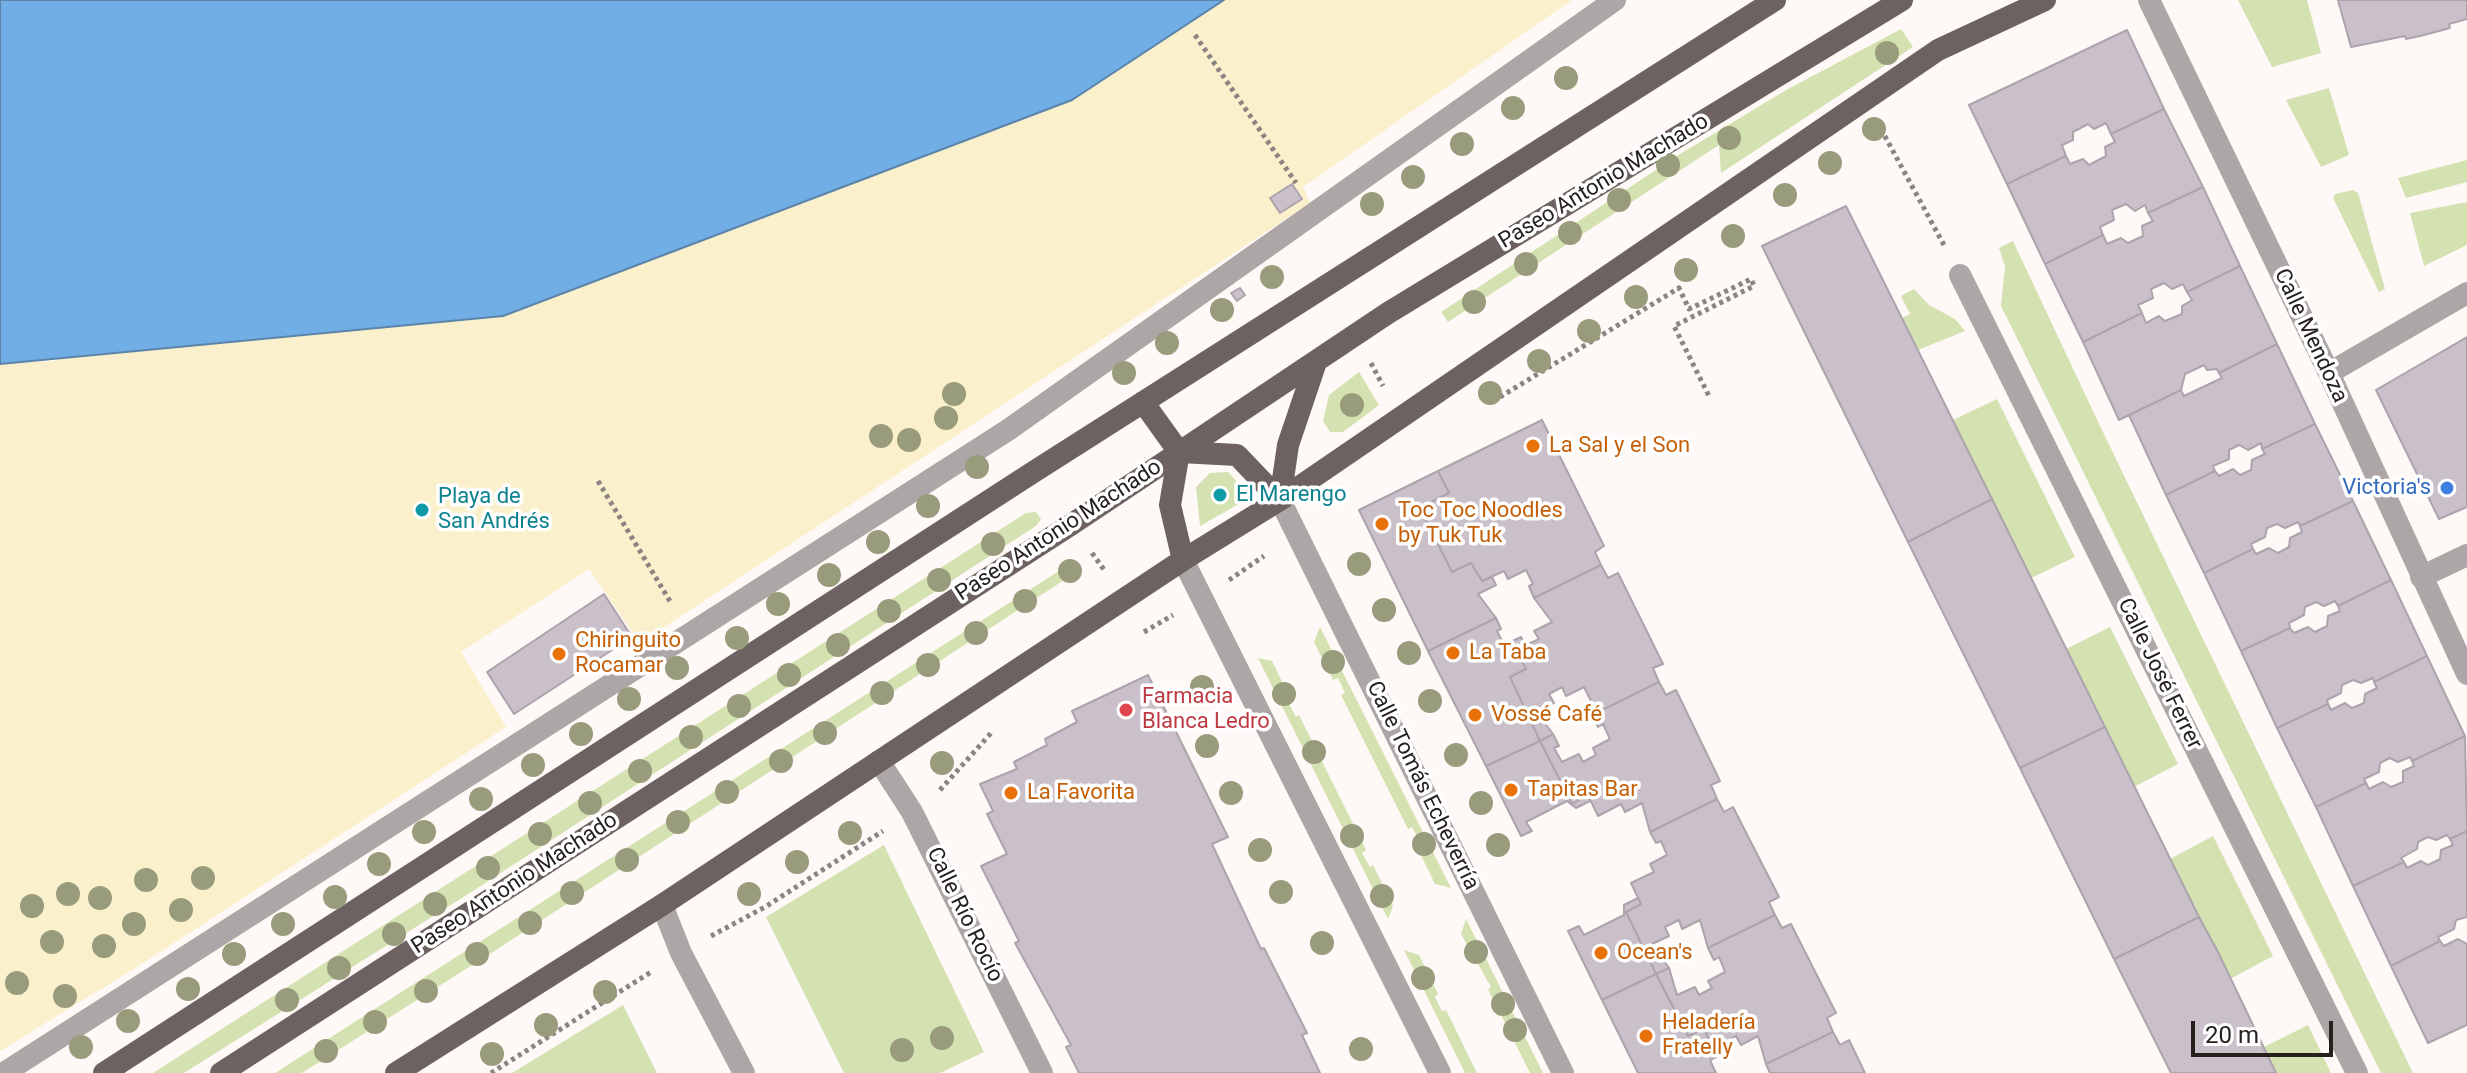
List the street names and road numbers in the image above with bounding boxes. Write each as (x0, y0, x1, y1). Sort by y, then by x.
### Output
street label: Paseo Antonio Machado (1494, 109, 1714, 255)
street label: Calle Mendoza (2267, 265, 2353, 407)
street label: Paseo Antonio Machado (951, 455, 1167, 607)
street label: Calle José Ferrer (2111, 594, 2207, 754)
street label: Calle Tomás Echeverría (1360, 677, 1484, 895)
street label: Paseo Antonio Machado (407, 808, 623, 960)
street label: Calle Río Rocío (920, 843, 1008, 987)

